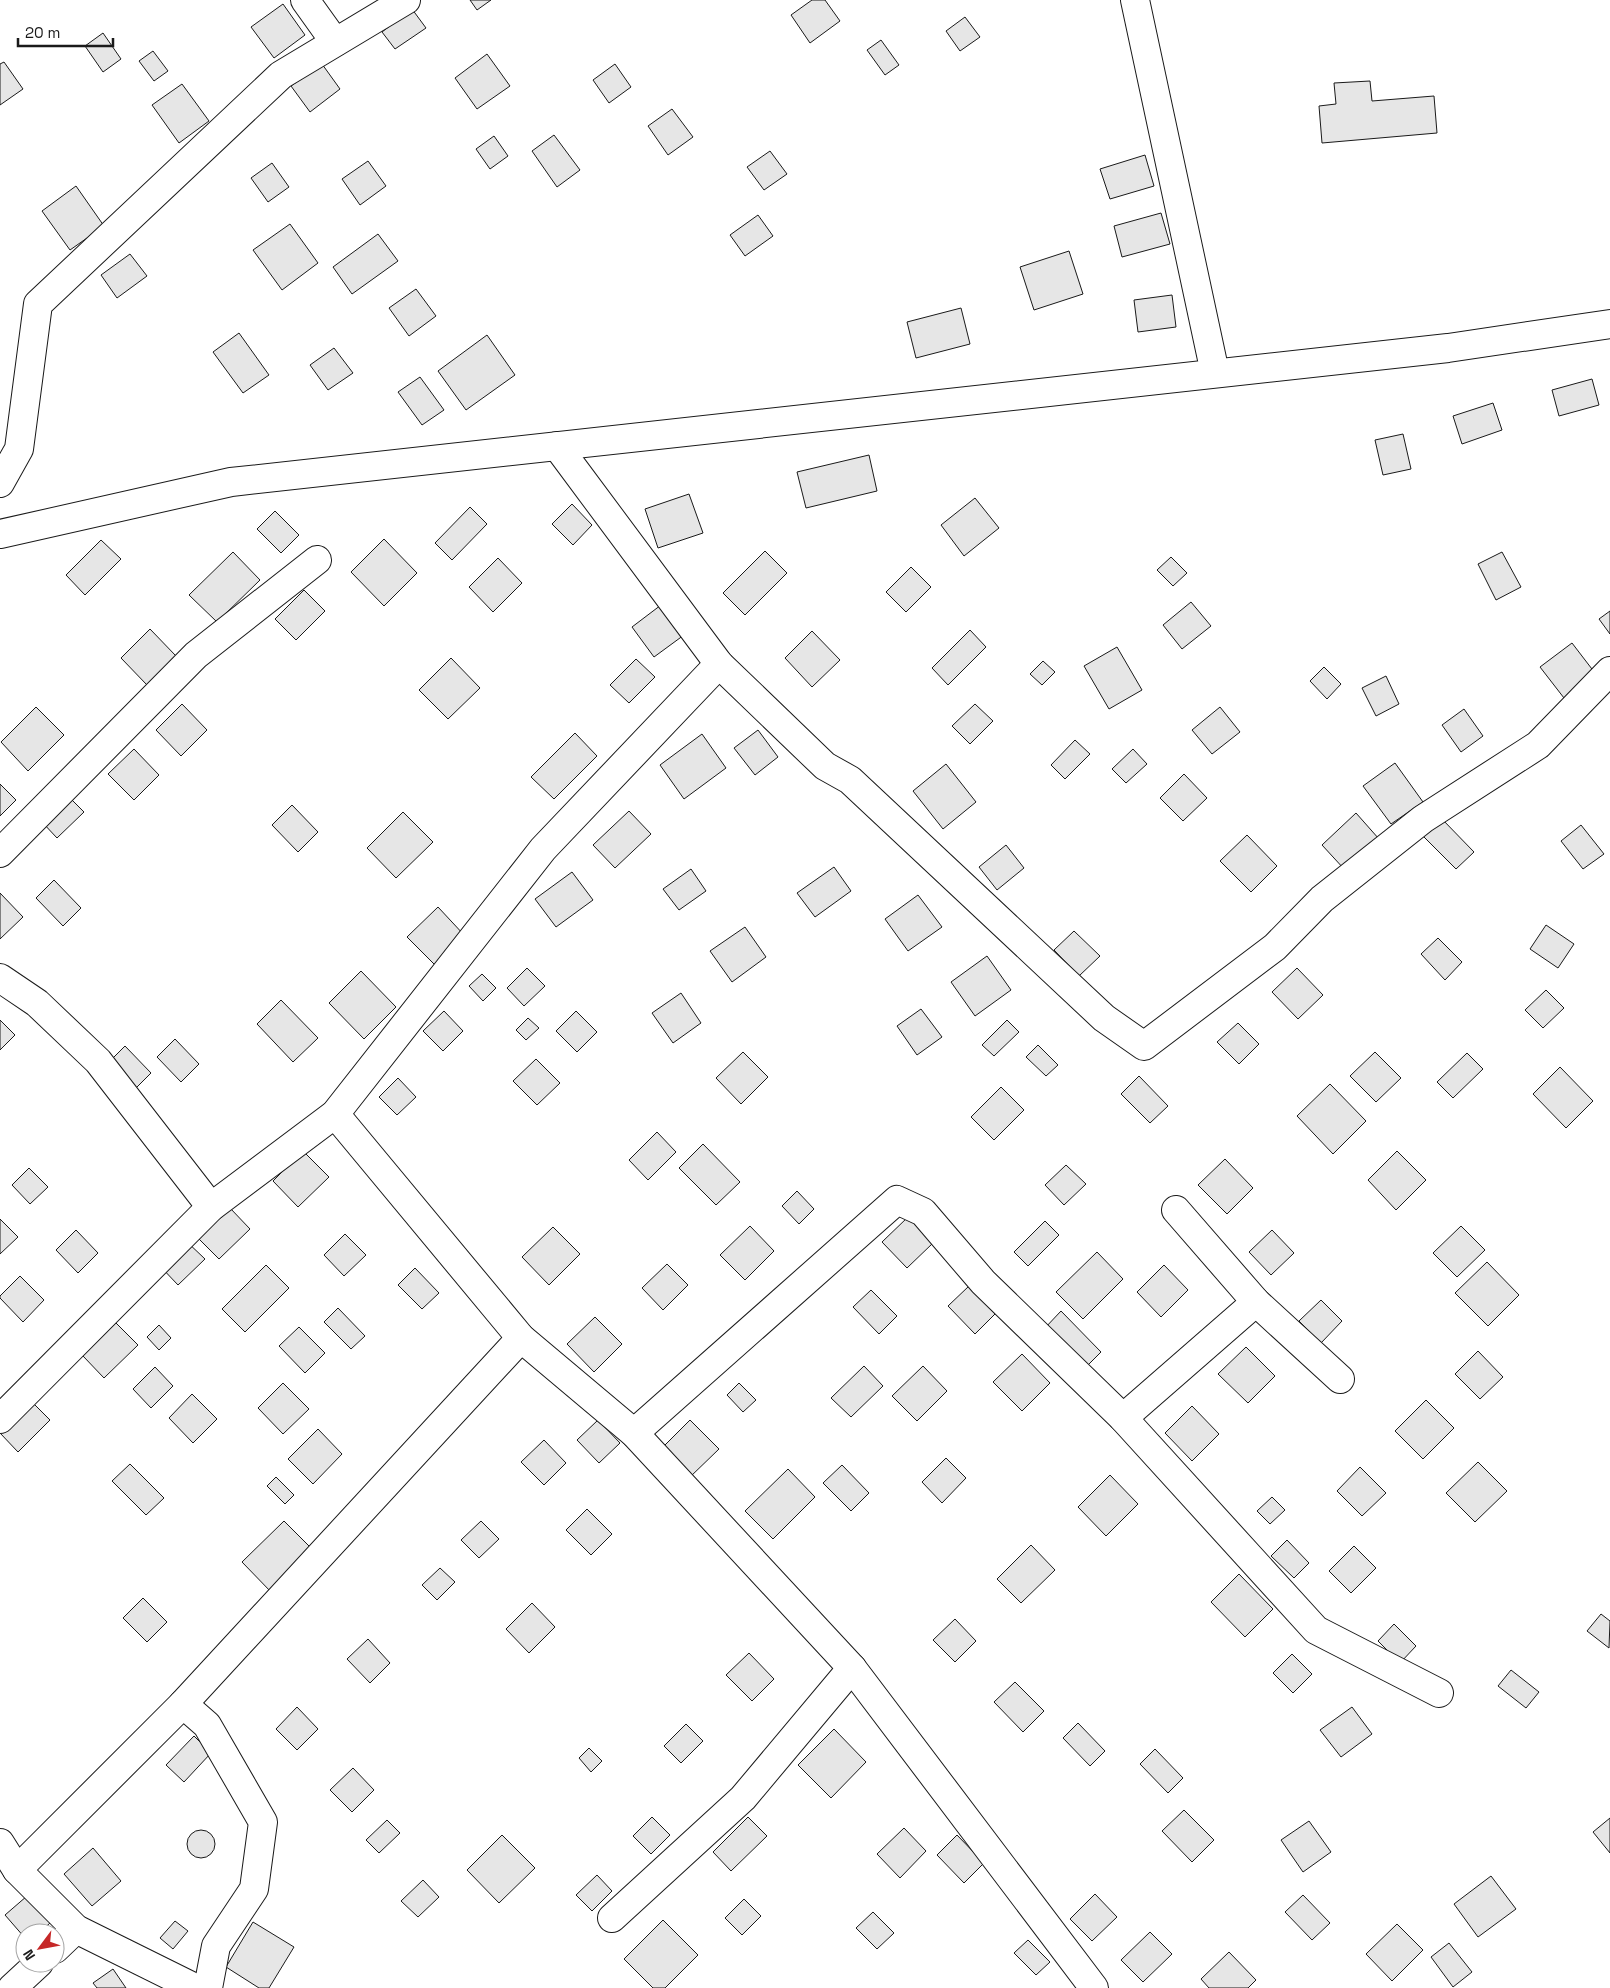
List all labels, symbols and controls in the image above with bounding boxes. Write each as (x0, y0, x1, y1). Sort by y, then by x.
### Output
scale bar (18, 15, 112, 47)
text: 20 m (25, 23, 60, 42)
north arrow (15, 1923, 65, 1973)
text: N (19, 1946, 39, 1964)

